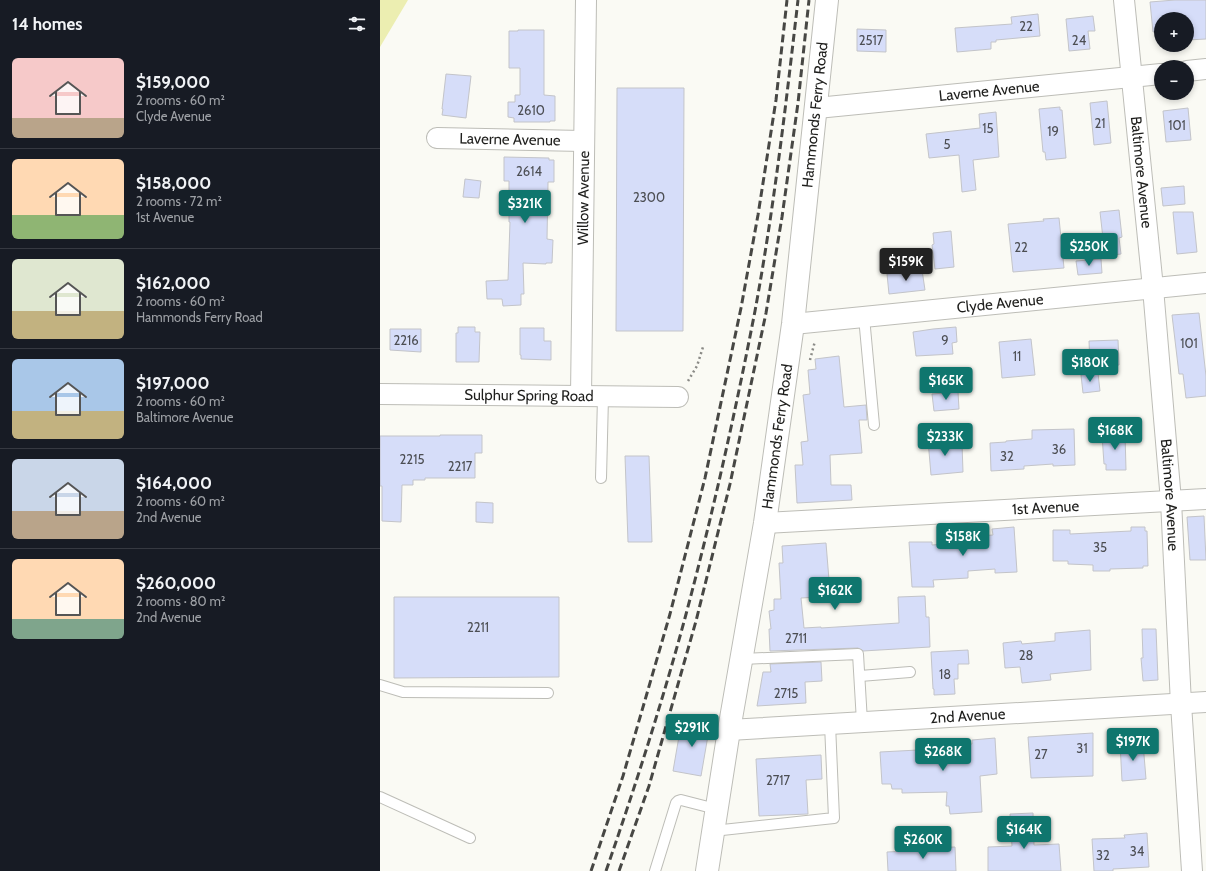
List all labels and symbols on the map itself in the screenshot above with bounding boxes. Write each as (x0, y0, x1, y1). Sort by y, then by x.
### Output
house number: 22 (1019, 18, 1033, 34)
house number: 2517 (859, 32, 884, 48)
house number: 24 (1072, 32, 1087, 48)
street label: Hammonds Ferry Road (798, 41, 832, 189)
street label: Laverne Avenue (938, 77, 1041, 105)
house number: 2610 (517, 102, 545, 118)
house number: 21 (1094, 115, 1106, 131)
street label: Baltimore Avenue (1127, 115, 1156, 229)
house number: 101 (1168, 117, 1186, 133)
house number: 15 (982, 120, 994, 136)
house number: 19 (1047, 123, 1059, 139)
street label: Laverne Avenue (459, 129, 561, 150)
house number: 5 (943, 136, 951, 152)
street label: Willow Avenue (574, 150, 593, 245)
house number: 2614 (516, 163, 542, 179)
house number: 2300 (633, 189, 665, 205)
pin: $321K (497, 190, 553, 224)
pin: $250K (1061, 233, 1117, 267)
house number: 22 (1014, 239, 1028, 255)
pin: $159K (878, 248, 934, 282)
street label: Clyde Avenue (956, 290, 1045, 317)
house number: 2216 (393, 332, 419, 348)
house number: 9 (941, 332, 949, 348)
house number: 101 (1180, 335, 1198, 351)
house number: 11 (1013, 348, 1021, 364)
pin: $180K (1062, 349, 1118, 383)
street label: Hammonds Ferry Road (758, 363, 796, 510)
pin: $165K (918, 367, 974, 401)
street label: Sulphur Spring Road (464, 386, 594, 405)
pin: $168K (1087, 417, 1143, 451)
pin: $233K (917, 423, 973, 457)
street label: Baltimore Avenue (1157, 438, 1182, 552)
house number: 36 (1052, 441, 1066, 457)
house number: 32 (1000, 448, 1014, 464)
house number: 2215 (400, 451, 424, 467)
house number: 2217 (448, 458, 473, 474)
street label: 1st Avenue (1012, 497, 1080, 519)
pin: $158K (935, 523, 991, 557)
house number: 35 (1093, 539, 1107, 555)
pin: $162K (807, 577, 863, 611)
house number: 2211 (467, 619, 489, 635)
house number: 2711 (785, 630, 807, 646)
house number: 28 (1019, 647, 1033, 663)
house number: 18 (939, 666, 951, 682)
house number: 2715 (774, 685, 798, 701)
street label: 2nd Avenue (929, 705, 1006, 727)
pin: $291K (664, 714, 720, 748)
pin: $197K (1105, 728, 1161, 762)
pin: $268K (915, 738, 971, 772)
house number: 31 (1076, 740, 1088, 756)
house number: 27 (1034, 746, 1048, 762)
house number: 2717 (766, 772, 791, 788)
pin: $164K (996, 816, 1052, 850)
pin: $260K (895, 826, 951, 860)
house number: 34 (1130, 843, 1145, 859)
house number: 32 (1096, 847, 1110, 863)

